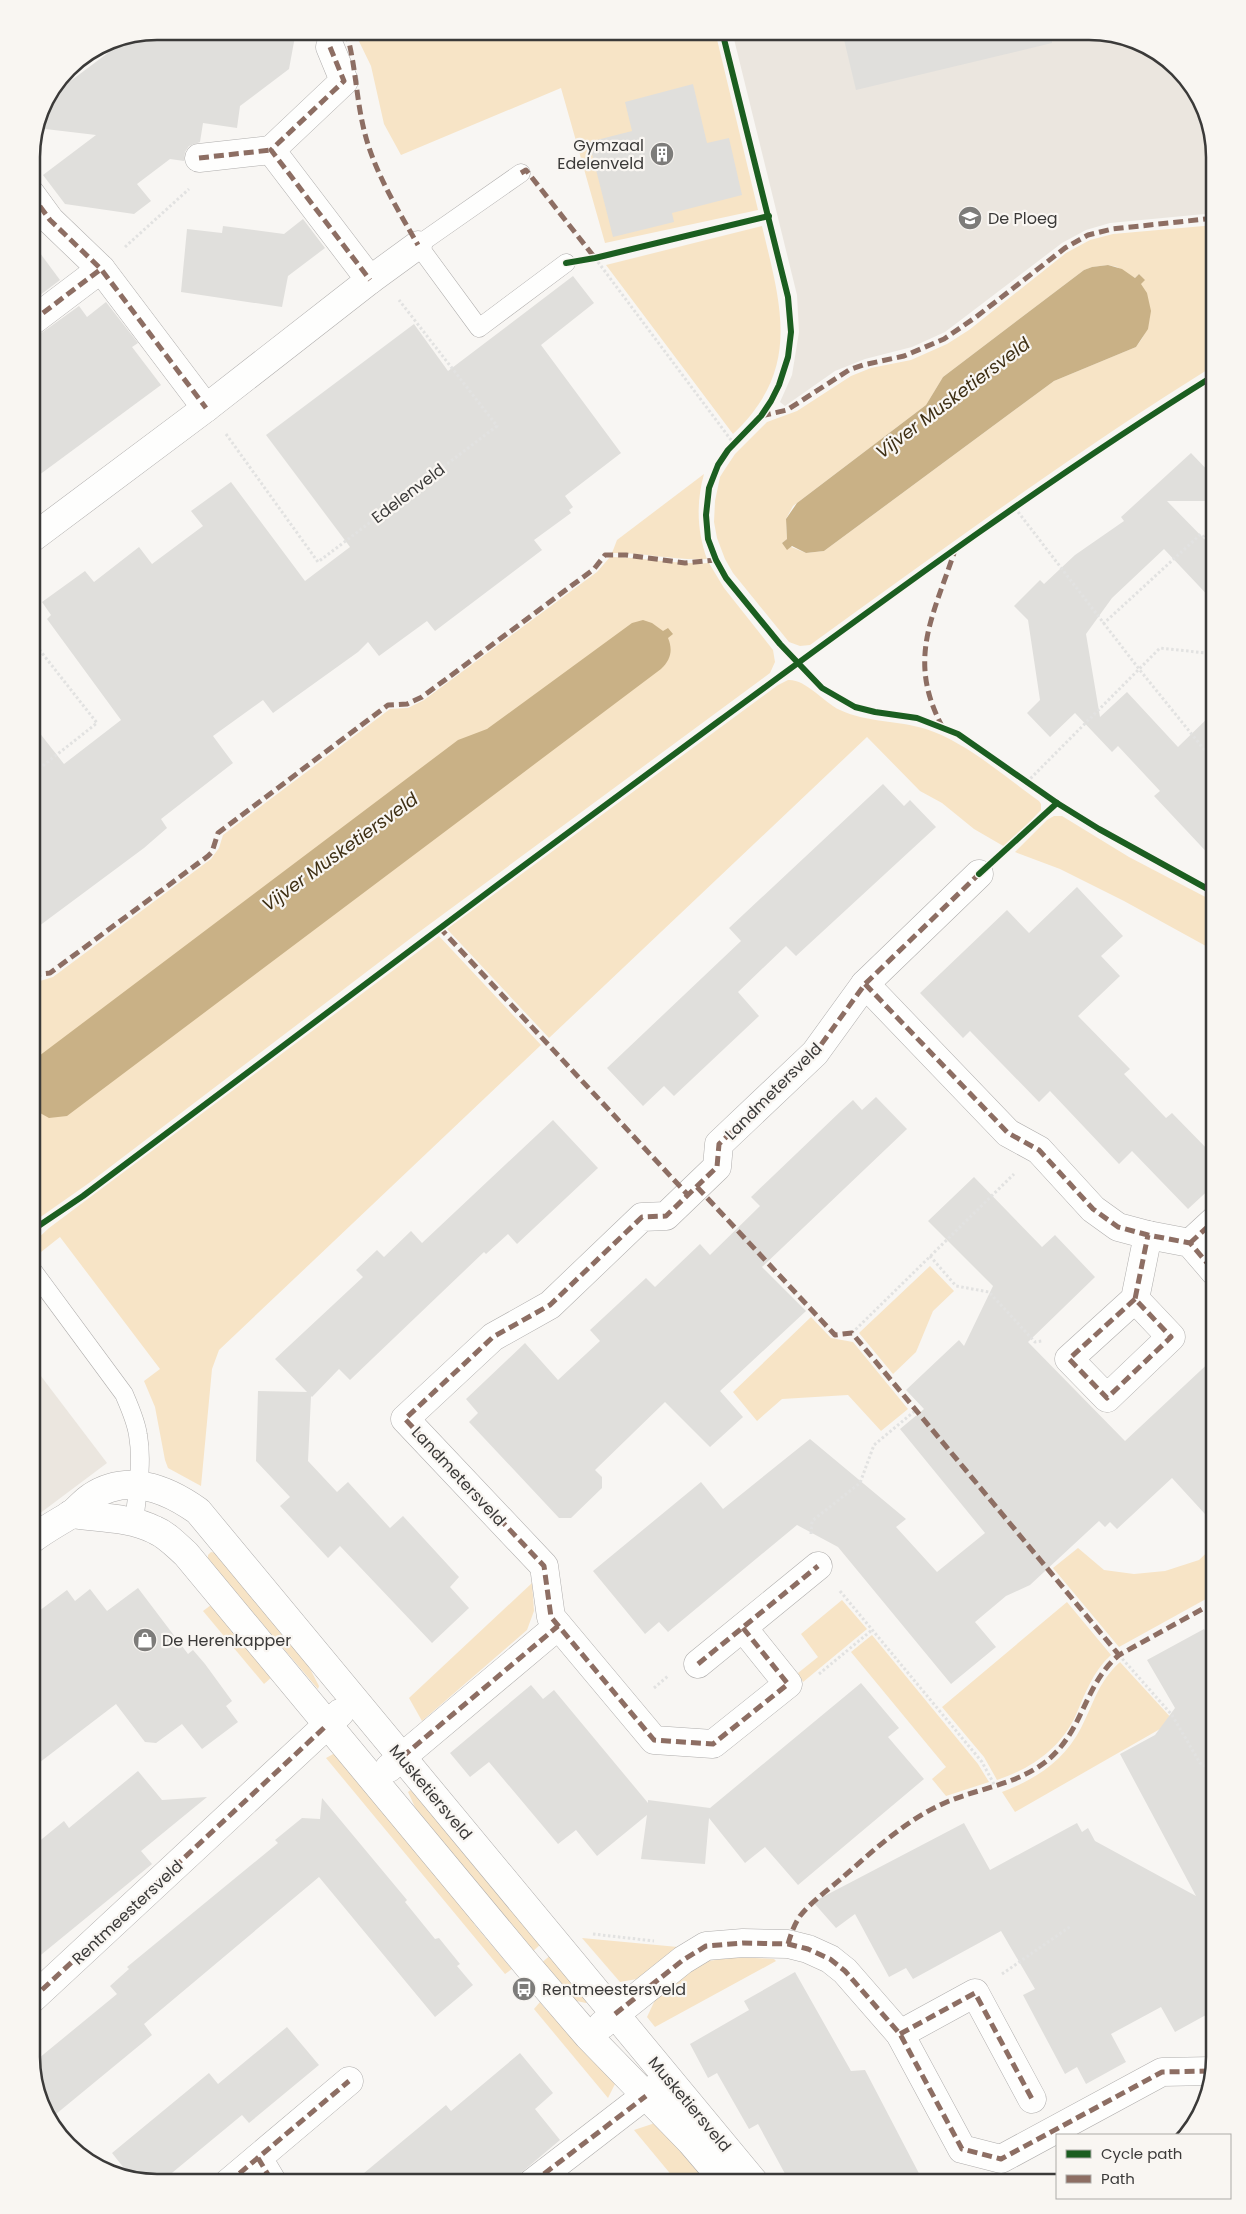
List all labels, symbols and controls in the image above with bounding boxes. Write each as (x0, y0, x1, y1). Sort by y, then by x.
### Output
place label: Gymzaal Edelenveld (557, 134, 644, 175)
building icon: Gymzaal Edelenveld (649, 141, 675, 167)
school or university icon: De Ploeg (957, 205, 983, 231)
place label: De Ploeg (988, 207, 1058, 230)
water label: Vijver Musketiersveld (870, 331, 1036, 464)
street label: Edelenveld (367, 458, 450, 529)
water label: Vijver Musketiersveld (257, 786, 424, 917)
street label: Landmetersveld (720, 1038, 827, 1145)
street label: Landmetersveld (406, 1421, 511, 1531)
shop icon: De Herenkapper (132, 1627, 158, 1653)
place label: De Herenkapper (162, 1629, 291, 1652)
street label: Musketiersveld (384, 1740, 477, 1845)
street label: Rentmeestersveld (67, 1855, 188, 1970)
bus stop icon: Rentmeestersveld (511, 1976, 537, 2002)
place label: Rentmeestersveld (542, 1978, 686, 2001)
street label: Musketiersveld (643, 2052, 736, 2157)
legend (1056, 2134, 1231, 2199)
text: Cycle path (1101, 2143, 1182, 2164)
text: Path (1101, 2168, 1135, 2189)

